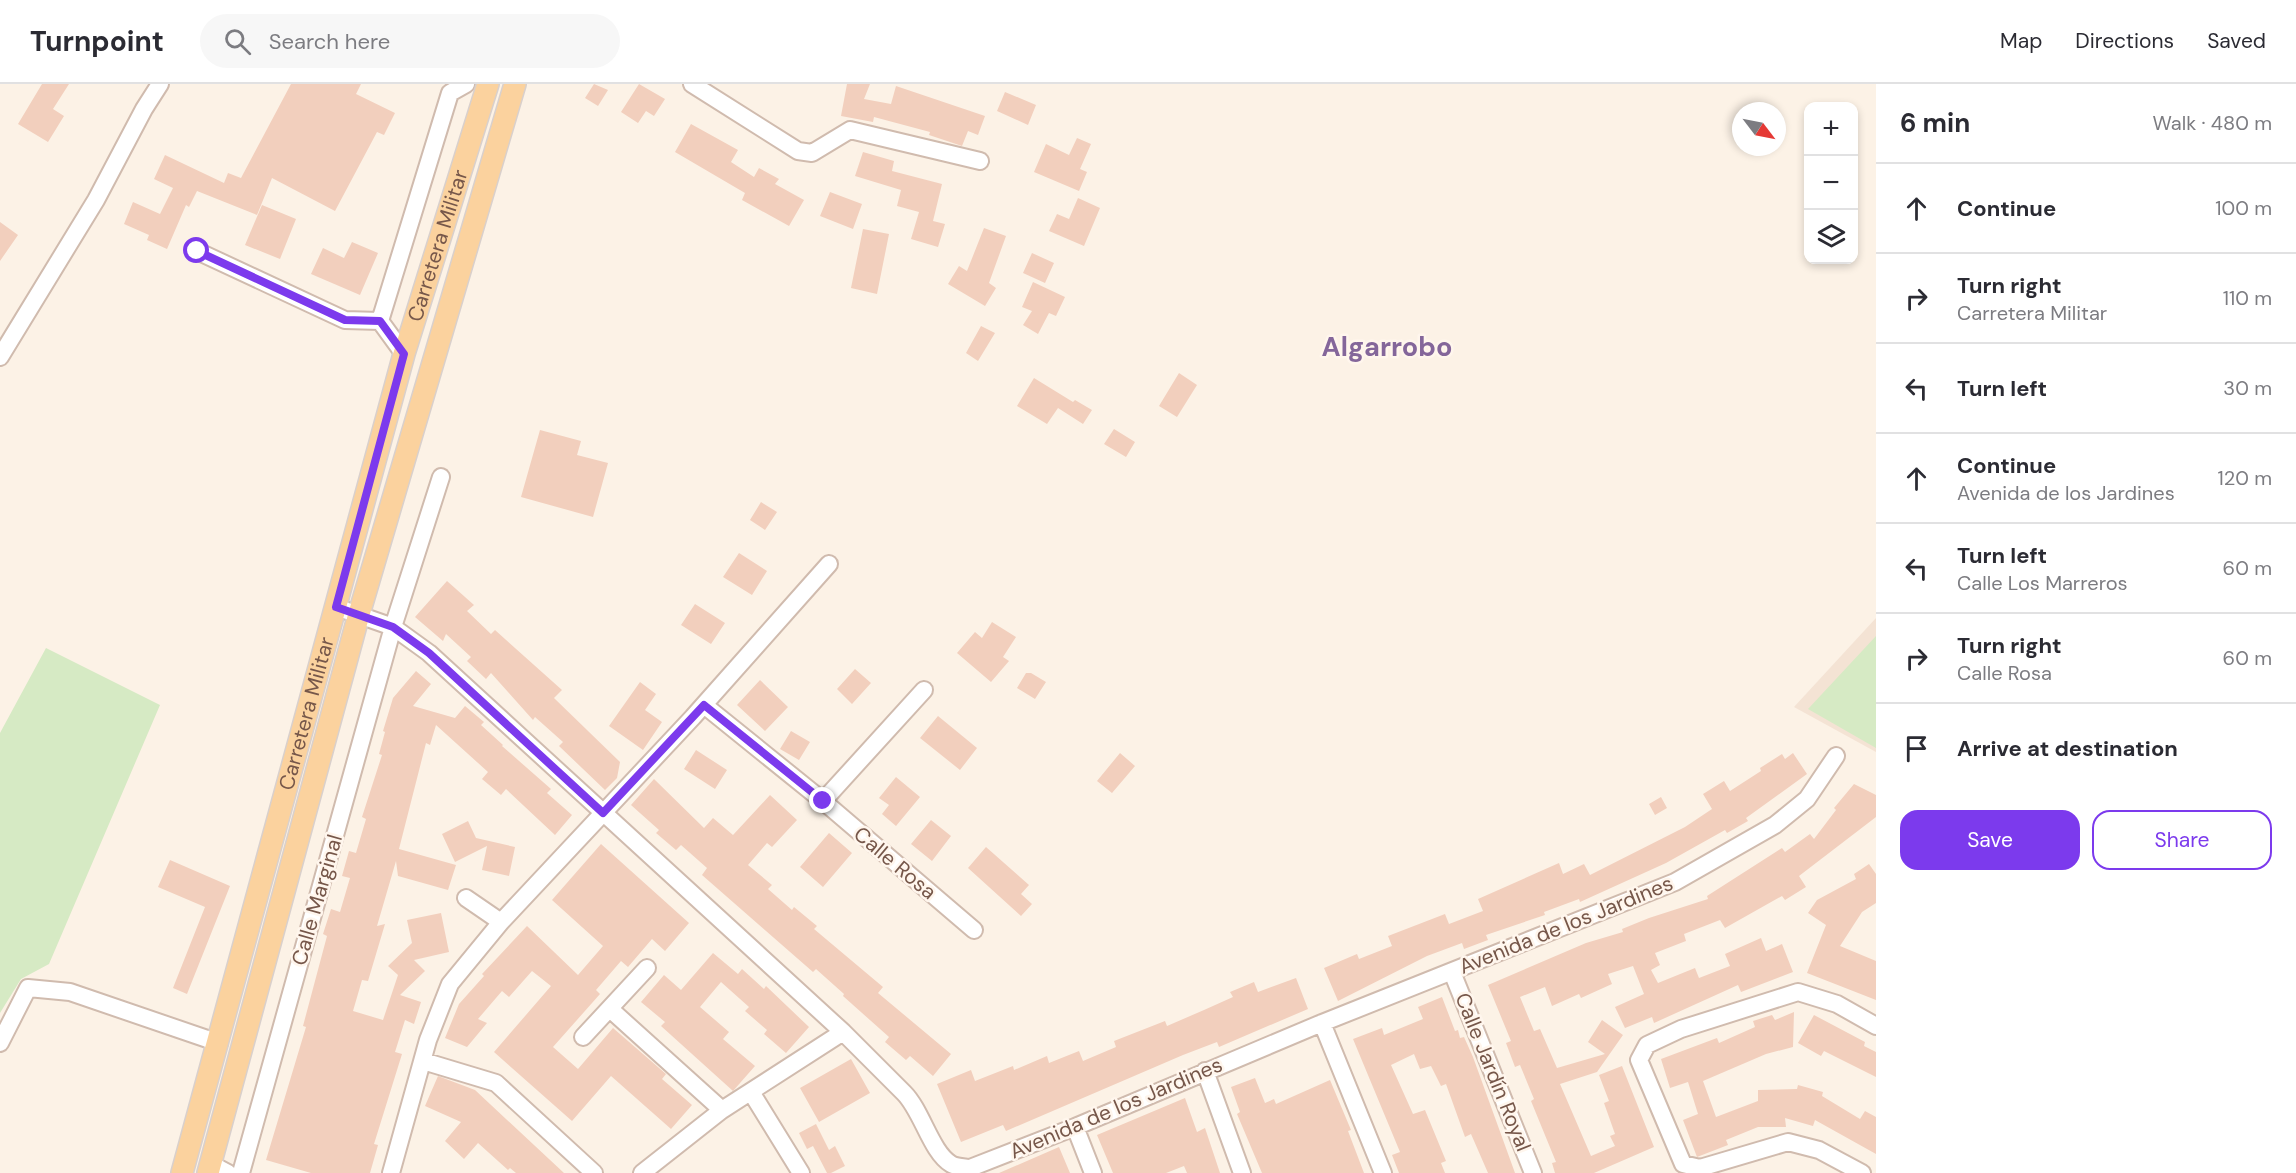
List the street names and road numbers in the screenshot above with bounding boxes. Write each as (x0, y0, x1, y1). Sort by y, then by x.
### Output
street label: Carretera Militar (401, 166, 475, 325)
street label: Carretera Militar (272, 634, 341, 793)
street label: Calle Rosa (848, 820, 942, 906)
street label: Calle Marginal (285, 831, 349, 969)
street label: Avenida de los Jardines (1455, 869, 1677, 981)
street label: Calle Jardín Royal (1448, 989, 1538, 1155)
street label: Avenida de los Jardines (1005, 1050, 1227, 1166)

